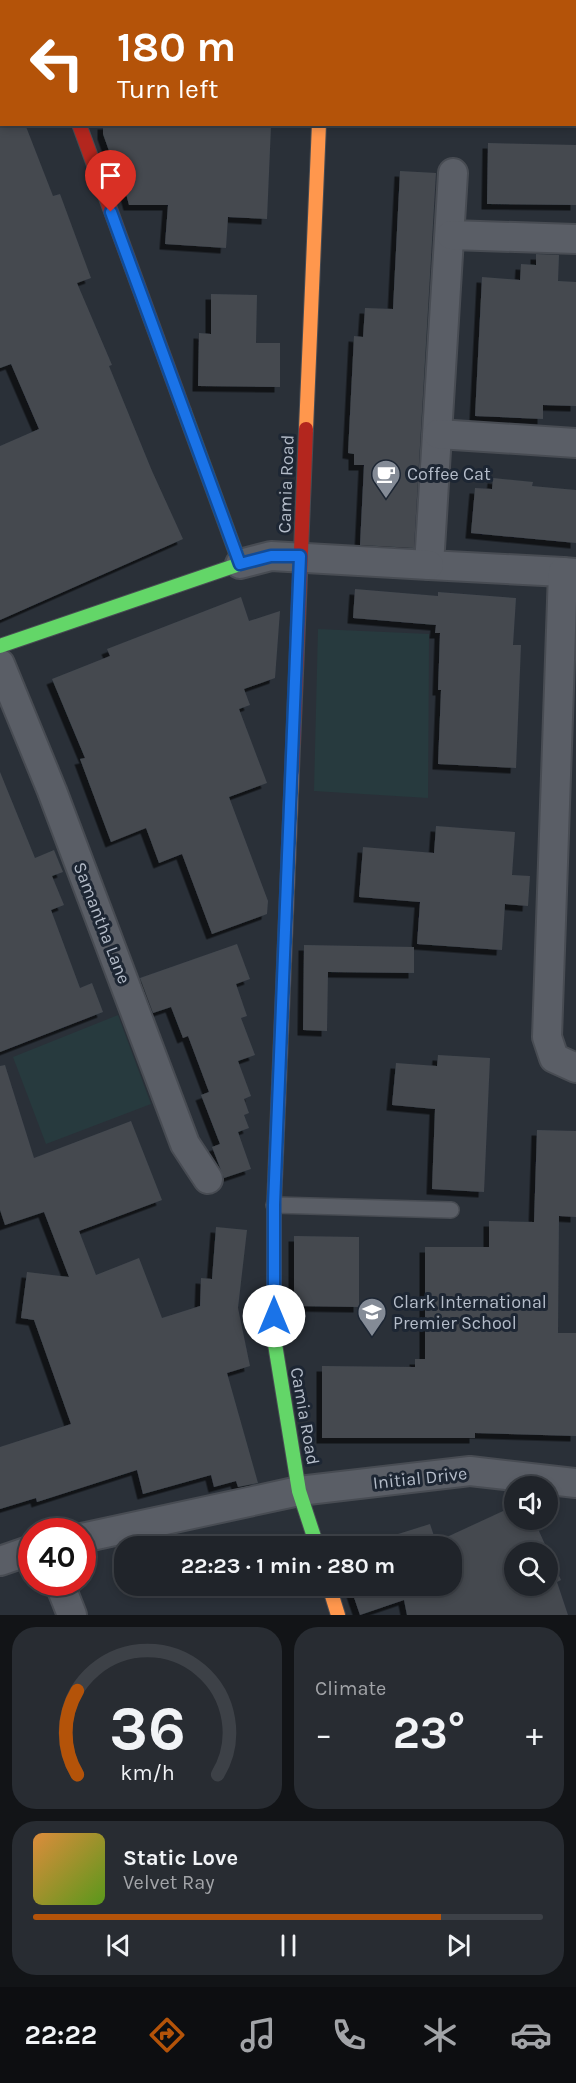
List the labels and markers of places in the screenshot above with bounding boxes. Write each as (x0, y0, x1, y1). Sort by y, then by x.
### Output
pin (85, 150, 136, 212)
cafe icon: Coffee Cat (370, 458, 402, 500)
place label: Coffee Cat (407, 463, 491, 485)
place label: Clark International Premier School (393, 1291, 547, 1334)
school or university icon: Clark International Premier School (356, 1296, 388, 1338)

